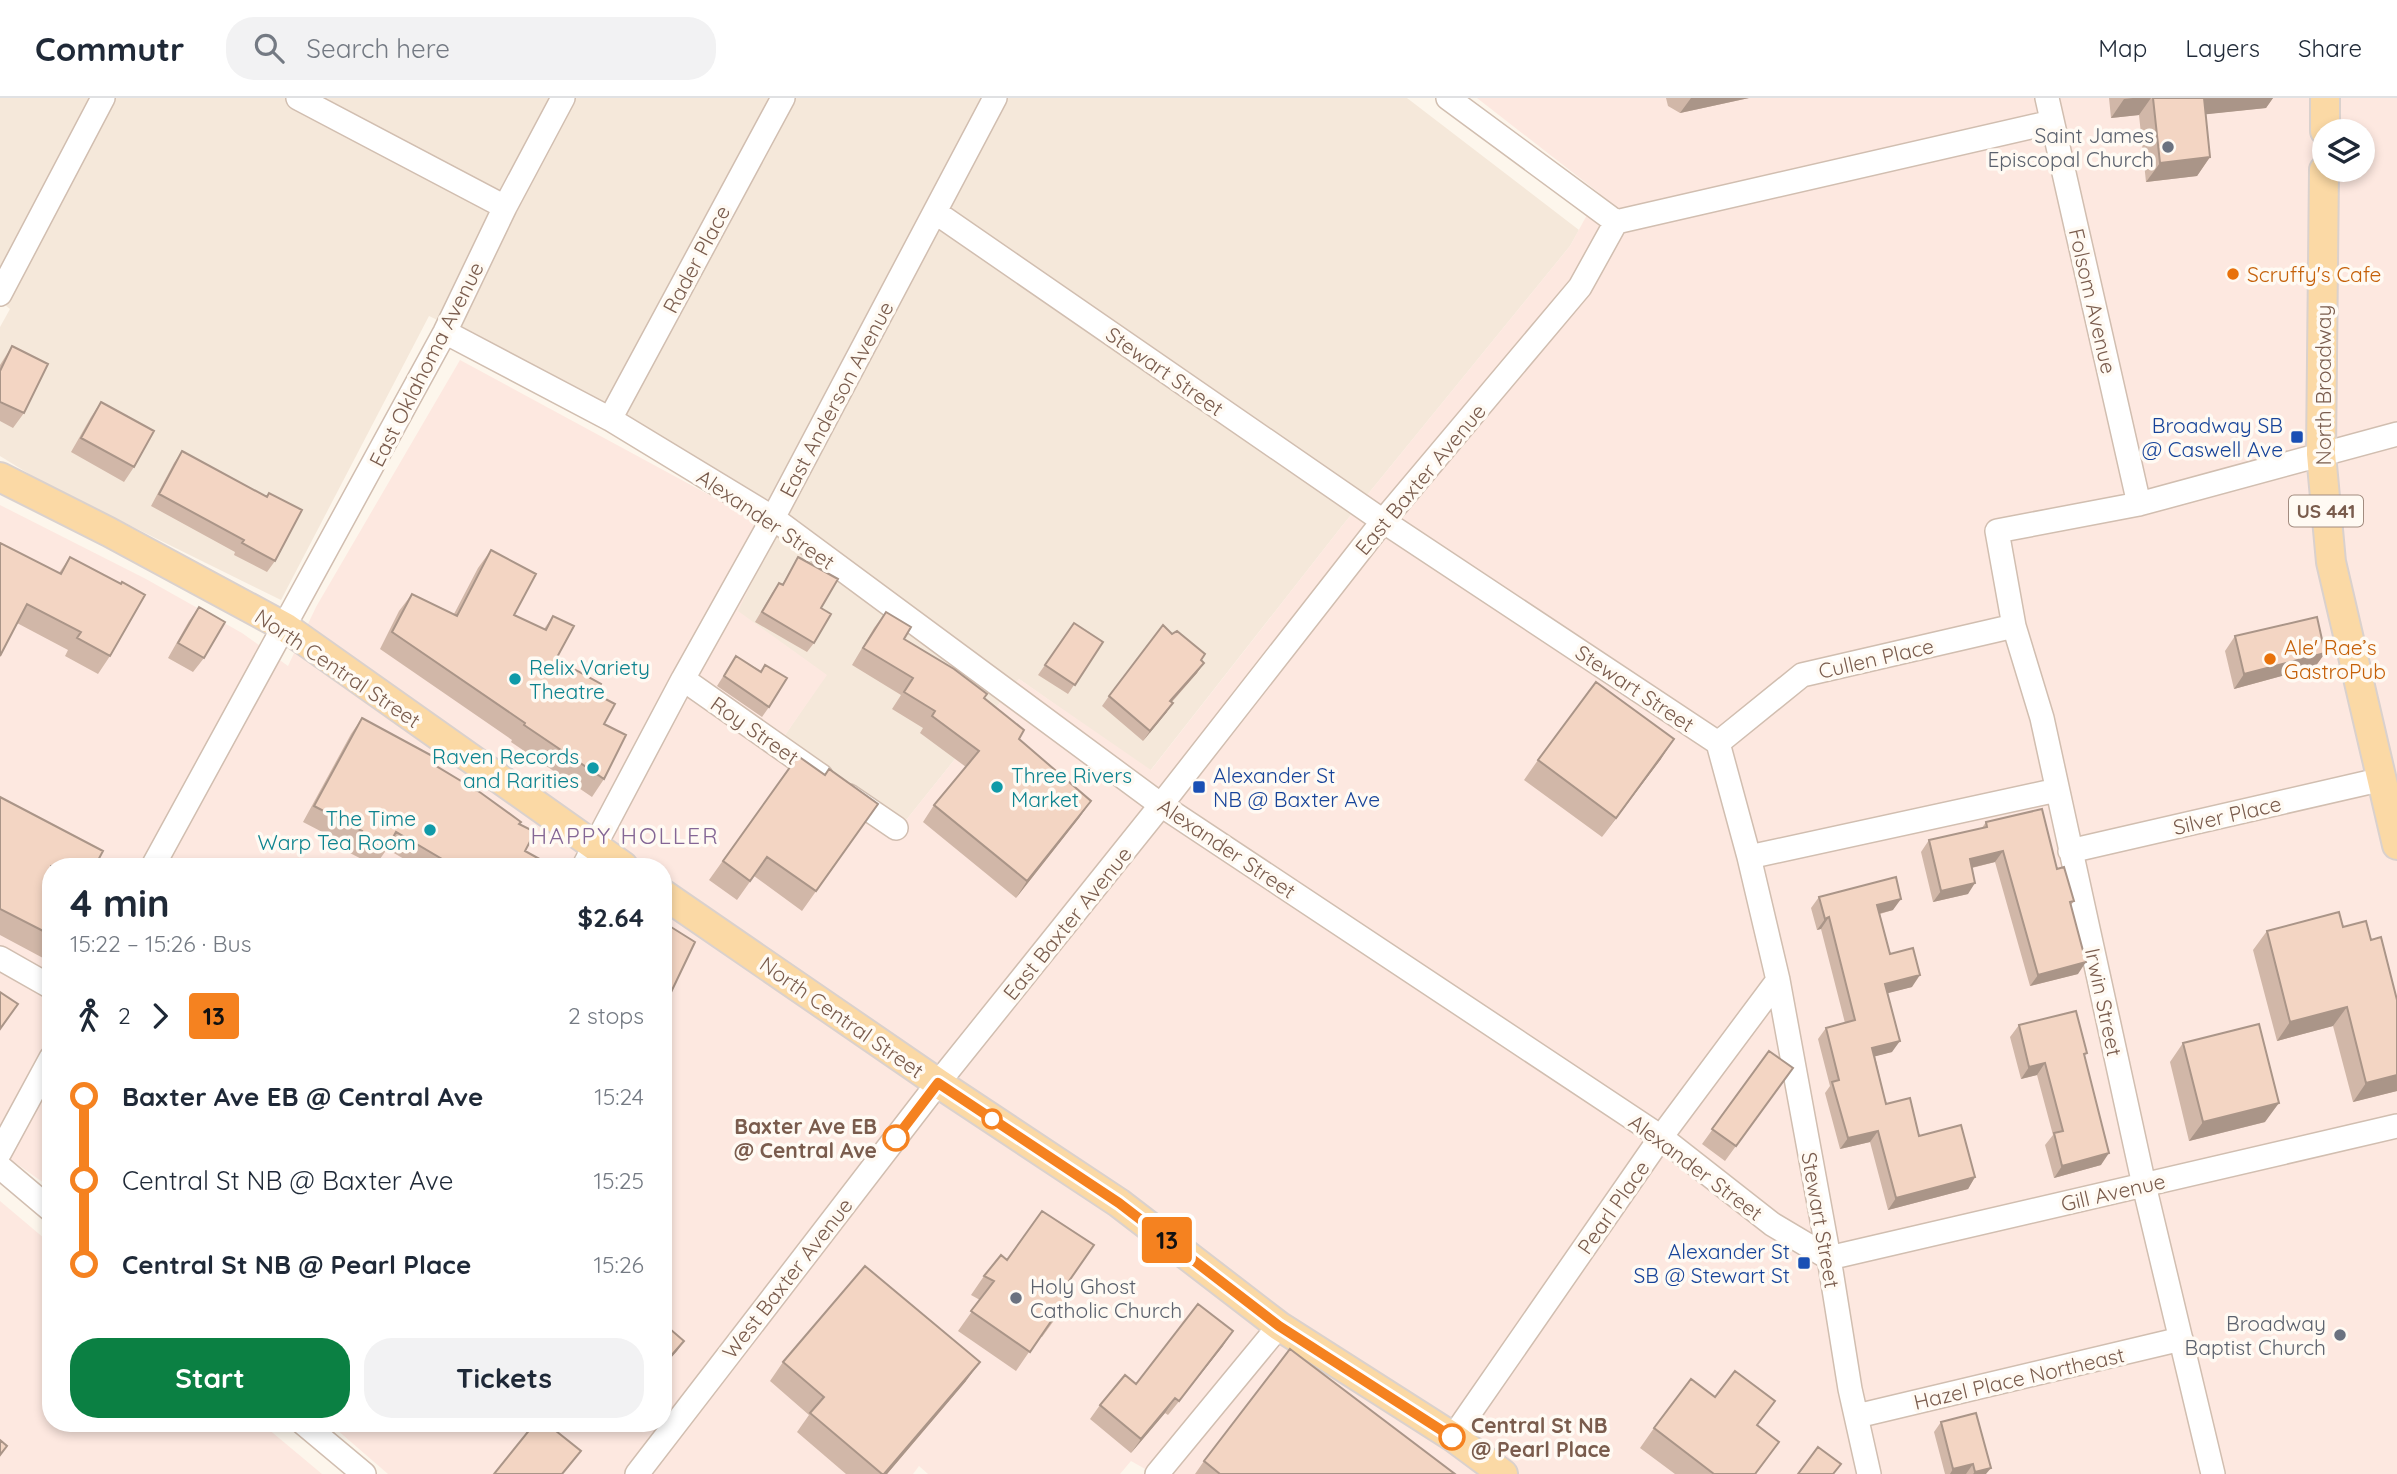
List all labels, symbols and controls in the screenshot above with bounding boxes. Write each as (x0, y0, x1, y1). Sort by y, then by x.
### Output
search box (226, 17, 716, 80)
text: Commutr (35, 28, 184, 69)
icon: search (250, 29, 288, 67)
text: Search here (306, 32, 450, 65)
text: Map (2098, 33, 2147, 63)
text: Layers (2185, 33, 2260, 63)
text: Share (2298, 33, 2362, 63)
map controls (2312, 119, 2375, 182)
button: layers (2312, 119, 2375, 182)
place label: Saint James Episcopal Church (1987, 122, 2154, 172)
marker: Saint James Episcopal Church (2160, 139, 2176, 155)
street label: Rader Place (657, 201, 735, 317)
street label: Folsom Avenue (2064, 226, 2122, 376)
street label: East Oklahoma Avenue (363, 257, 489, 471)
place label: Scruffy's Cafe (2247, 261, 2381, 287)
marker: Scruffy's Cafe (2225, 266, 2241, 282)
street label: East Anderson Avenue (773, 297, 899, 501)
street label: North Broadway (2310, 305, 2336, 465)
street label: Stewart Street (1101, 321, 1229, 421)
street label: East Baxter Avenue (1349, 398, 1491, 560)
place label: Broadway SB @ Caswell Ave (2142, 412, 2283, 462)
marker: Broadway SB @ Caswell Ave (2289, 429, 2305, 445)
street label: Alexander Street (692, 463, 840, 575)
road number: US 441 (2289, 496, 2363, 526)
street label: North Central Street (250, 603, 426, 733)
street label: Cullen Place (1816, 632, 1936, 684)
place label: Ale' Rae’s GastroPub (2284, 634, 2386, 684)
street label: Stewart Street (1571, 639, 1699, 737)
marker: Ale' Rae’s GastroPub (2262, 651, 2278, 667)
place label: Relix Variety Theatre (529, 654, 650, 704)
marker: Relix Variety Theatre (507, 671, 523, 687)
street label: Roy Street (706, 690, 804, 770)
place label: Raven Records and Rarities (432, 743, 579, 793)
marker: Raven Records and Rarities (585, 760, 601, 776)
place label: Three Rivers Market (1011, 762, 1132, 812)
place label: Alexander St NB @ Baxter Ave (1213, 762, 1380, 812)
marker: Three Rivers Market (989, 779, 1005, 795)
marker: Alexander St NB @ Baxter Ave (1191, 779, 1207, 795)
street label: Silver Place (2170, 790, 2284, 840)
street label: Alexander Street (1153, 792, 1301, 904)
place label: The Time Warp Tea Room (258, 805, 416, 855)
district label: HAPPY HOLLER (530, 821, 720, 850)
marker: The Time Warp Tea Room (422, 822, 438, 838)
street label: East Baxter Avenue (997, 841, 1137, 1005)
text: 4 min (70, 879, 170, 927)
text: $2.64 (578, 901, 644, 934)
text: 15:22 – 15:26 · Bus (70, 929, 251, 958)
street label: Irwin Street (2080, 946, 2128, 1058)
street label: North Central Street (755, 951, 929, 1083)
icon: walk (70, 997, 108, 1035)
icon: forward (141, 997, 179, 1035)
text: 2 (118, 1001, 131, 1030)
text: 13 (203, 1001, 225, 1031)
text: 2 stops (568, 1001, 644, 1030)
text: Baxter Ave EB @ Central Ave (122, 1080, 483, 1113)
text: 15:24 (594, 1082, 644, 1111)
street label: Alexander Street (1624, 1108, 1768, 1226)
unlabelled marker (982, 1109, 1002, 1129)
place label: Baxter Ave EB @ Central Ave (734, 1113, 877, 1163)
marker: Baxter Ave EB @ Central Ave (883, 1125, 909, 1151)
street label: Stewart Street (1796, 1150, 1846, 1290)
street label: Pearl Place (1571, 1155, 1655, 1259)
text: Central St NB @ Baxter Ave (122, 1164, 453, 1197)
text: 15:25 (593, 1166, 644, 1195)
street label: Gill Avenue (2058, 1167, 2168, 1217)
street label: West Baxter Avenue (716, 1193, 858, 1363)
line badge: 13 (1136, 1217, 1198, 1263)
text: 13 (1156, 1225, 1178, 1255)
place label: Alexander St SB @ Stewart St (1634, 1238, 1790, 1288)
text: Central St NB @ Pearl Place (122, 1248, 471, 1281)
text: 15:26 (594, 1250, 644, 1279)
marker: Alexander St SB @ Stewart St (1796, 1255, 1812, 1271)
place label: Holy Ghost Catholic Church (1030, 1273, 1182, 1323)
marker: Holy Ghost Catholic Church (1008, 1290, 1024, 1306)
place label: Broadway Baptist Church (2185, 1310, 2326, 1360)
marker: Broadway Baptist Church (2332, 1327, 2348, 1343)
button: Start (70, 1338, 350, 1418)
button: Tickets (364, 1338, 644, 1418)
street label: Hazel Place Northeast (1911, 1341, 2127, 1415)
place label: Central St NB @ Pearl Place (1471, 1412, 1611, 1462)
marker: Central St NB @ Pearl Place (1439, 1424, 1465, 1450)

